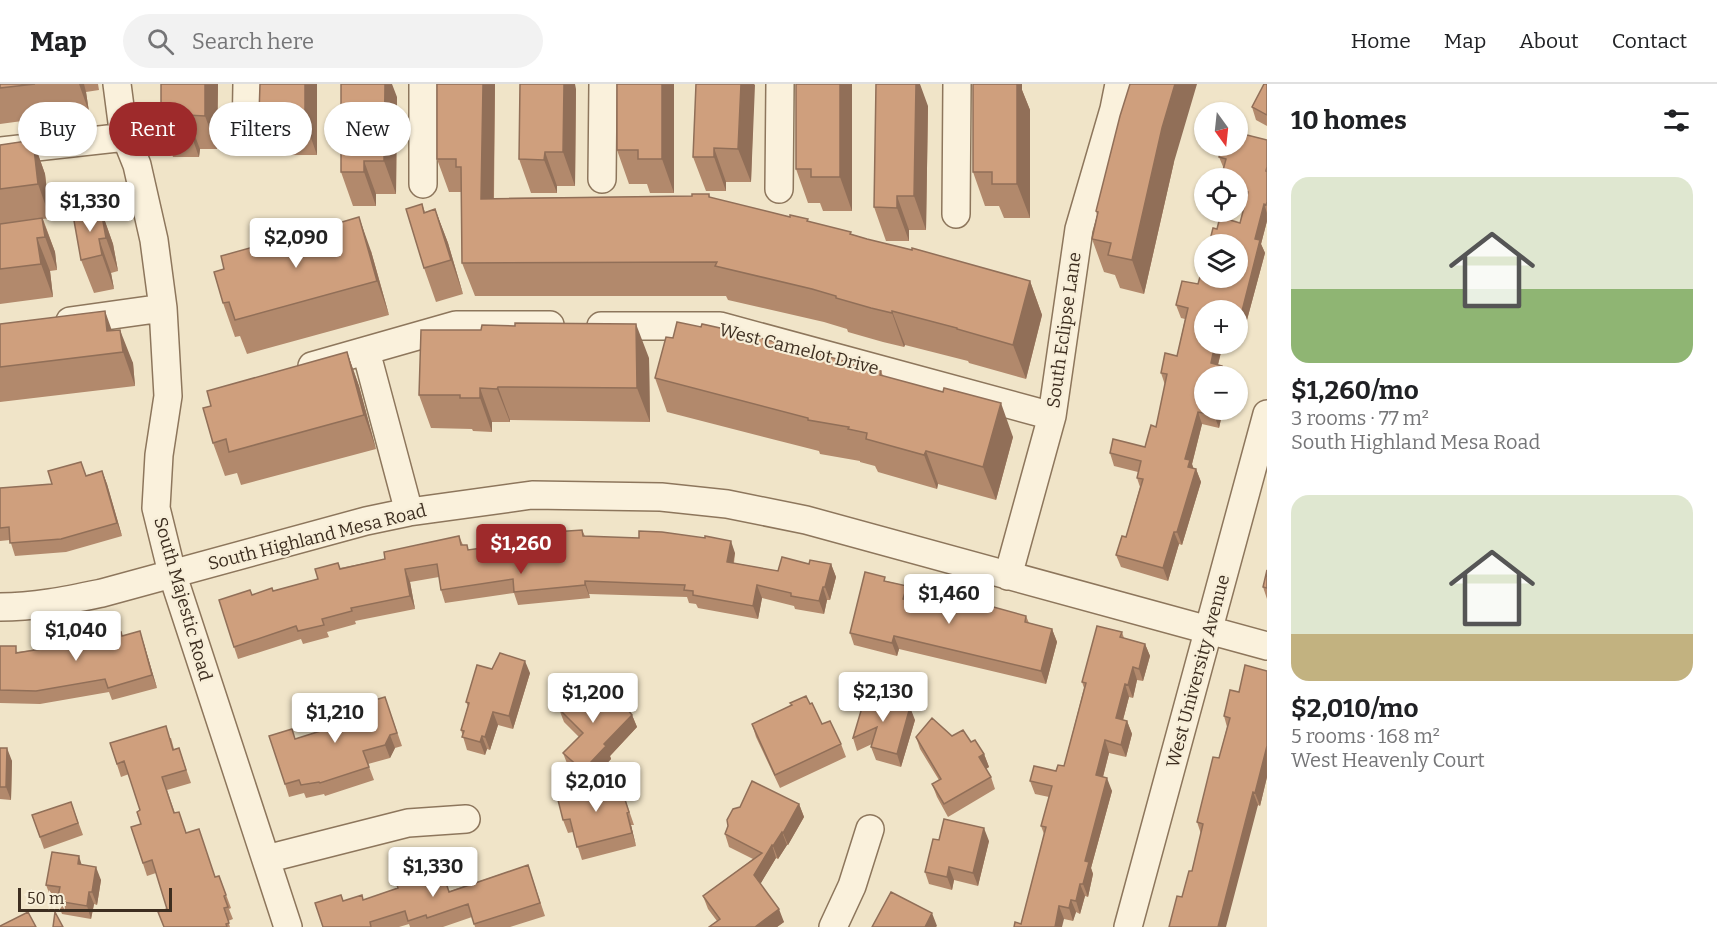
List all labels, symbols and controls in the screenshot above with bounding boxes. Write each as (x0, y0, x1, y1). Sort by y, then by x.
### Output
search box (123, 14, 543, 68)
text: Map (30, 25, 87, 58)
icon: search (144, 25, 177, 58)
text: Search here (192, 28, 314, 55)
text: Home (1351, 28, 1411, 54)
text: Map (1444, 28, 1486, 54)
text: About (1519, 28, 1579, 54)
text: Contact (1612, 28, 1687, 54)
chip: Buy (18, 102, 97, 156)
chip: Rent (109, 102, 197, 156)
chip: Filters (209, 102, 312, 156)
chip: New (324, 102, 411, 156)
north arrow (1194, 102, 1248, 156)
map controls (1194, 102, 1248, 420)
icon: filters (1660, 104, 1693, 137)
text: 10 homes (1291, 105, 1407, 136)
button: locate (1194, 168, 1248, 222)
pin: $1,330 (41, 182, 139, 233)
text: $1,330 (59, 189, 121, 213)
icon: home (1438, 216, 1546, 324)
pin: $2,090 (247, 218, 345, 269)
text: $2,090 (264, 225, 328, 249)
button: layers (1194, 234, 1248, 288)
street label: South Eclipse Lane (1042, 251, 1086, 409)
button: + (1194, 300, 1248, 354)
street label: West Camelot Drive (717, 319, 881, 379)
button: − (1194, 366, 1248, 420)
text: $1,260/mo (1291, 375, 1419, 406)
text: 3 rooms · 77 m² (1291, 406, 1429, 430)
text: South Highland Mesa Road (1291, 430, 1540, 454)
street label: South Highland Mesa Road (206, 499, 429, 575)
street label: South Majestic Road (149, 515, 217, 684)
pin: $1,260 (472, 524, 570, 575)
text: $1,260 (490, 531, 552, 555)
icon: home (1438, 534, 1546, 642)
street label: West University Avenue (1162, 572, 1234, 770)
pin: $1,460 (900, 574, 998, 625)
text: $1,460 (918, 581, 980, 605)
pin: $1,040 (27, 611, 125, 662)
text: $1,040 (45, 618, 107, 642)
pin: $2,130 (834, 672, 932, 723)
pin: $1,200 (544, 673, 642, 724)
text: $2,130 (853, 679, 913, 703)
text: $1,200 (562, 680, 624, 704)
pin: $1,210 (286, 693, 384, 744)
text: $2,010/mo (1291, 693, 1418, 724)
text: $1,210 (306, 700, 364, 724)
text: 5 rooms · 168 m² (1291, 724, 1440, 748)
text: West Heavenly Court (1291, 748, 1485, 772)
pin: $2,010 (547, 762, 645, 813)
text: $2,010 (565, 769, 627, 793)
pin: $1,330 (384, 847, 482, 898)
text: $1,330 (402, 854, 464, 878)
scale bar (18, 885, 172, 912)
text: 50 m (27, 889, 64, 908)

